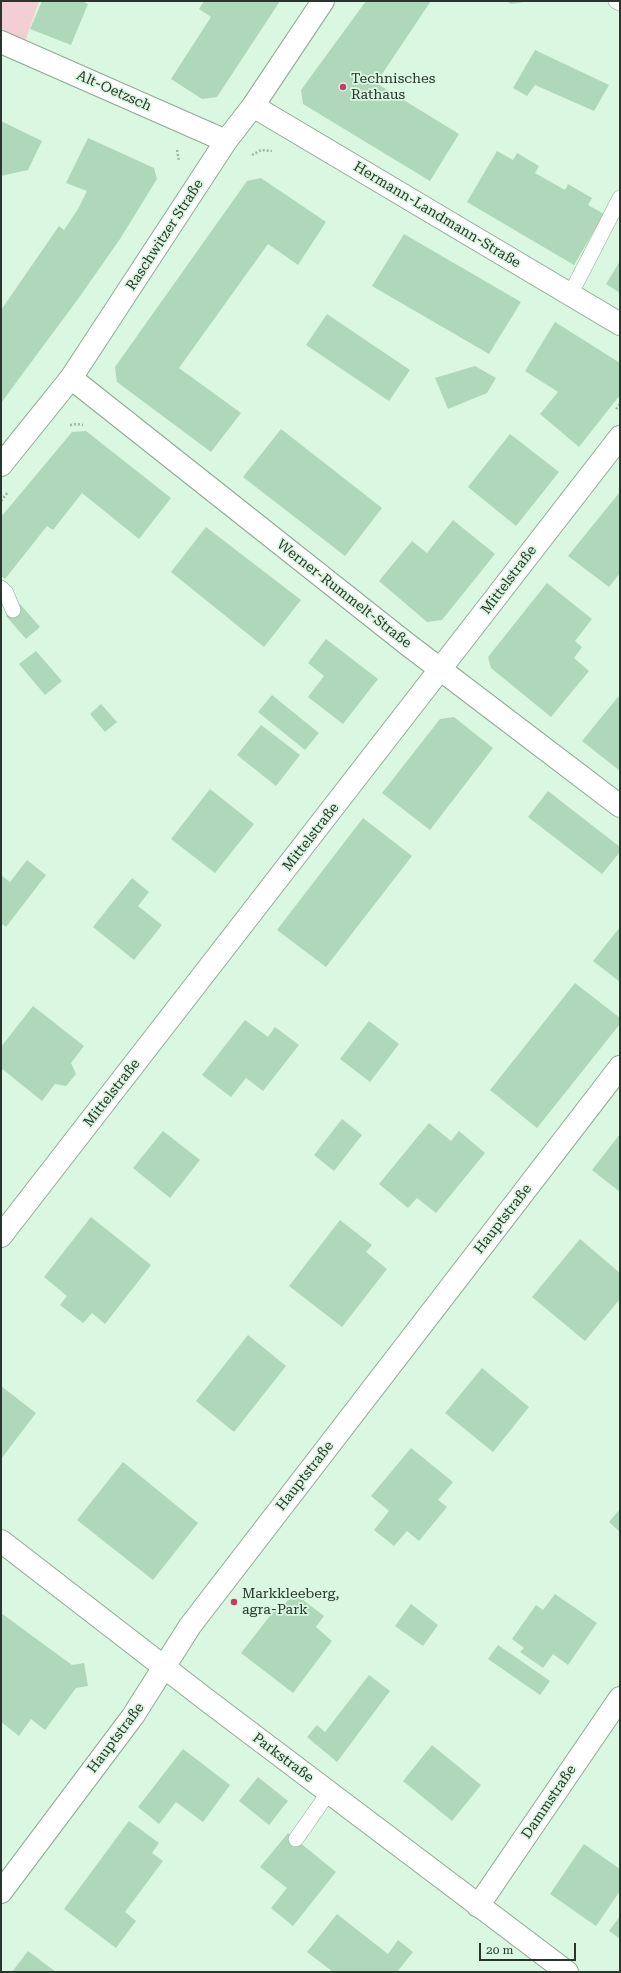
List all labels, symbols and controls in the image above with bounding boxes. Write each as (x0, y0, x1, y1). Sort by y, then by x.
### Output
street label: Alt-Oetzsch (74, 67, 154, 115)
place label: Technisches Rathaus (351, 71, 435, 104)
marker: Technisches Rathaus (338, 82, 348, 92)
street label: Hermann-Landmann-Straße (350, 158, 524, 272)
street label: Raschwitzer Straße (123, 176, 207, 294)
street label: Werner-Rummelt-Straße (273, 536, 415, 652)
street label: Mittelstraße (478, 542, 540, 618)
street label: Mittelstraße (279, 800, 343, 874)
street label: Mittelstraße (80, 1056, 144, 1130)
street label: Hauptstraße (471, 1181, 535, 1257)
street label: Hauptstraße (273, 1438, 337, 1514)
place label: Markkleeberg, agra-Park (242, 1586, 339, 1618)
marker: Markkleeberg, agra-Park (229, 1597, 239, 1607)
street label: Hauptstraße (84, 1700, 148, 1776)
street label: Parkstraße (249, 1730, 317, 1786)
street label: Dammstraße (518, 1762, 580, 1842)
scale bar (481, 1935, 578, 1961)
text: 20 m (486, 1943, 513, 1957)

